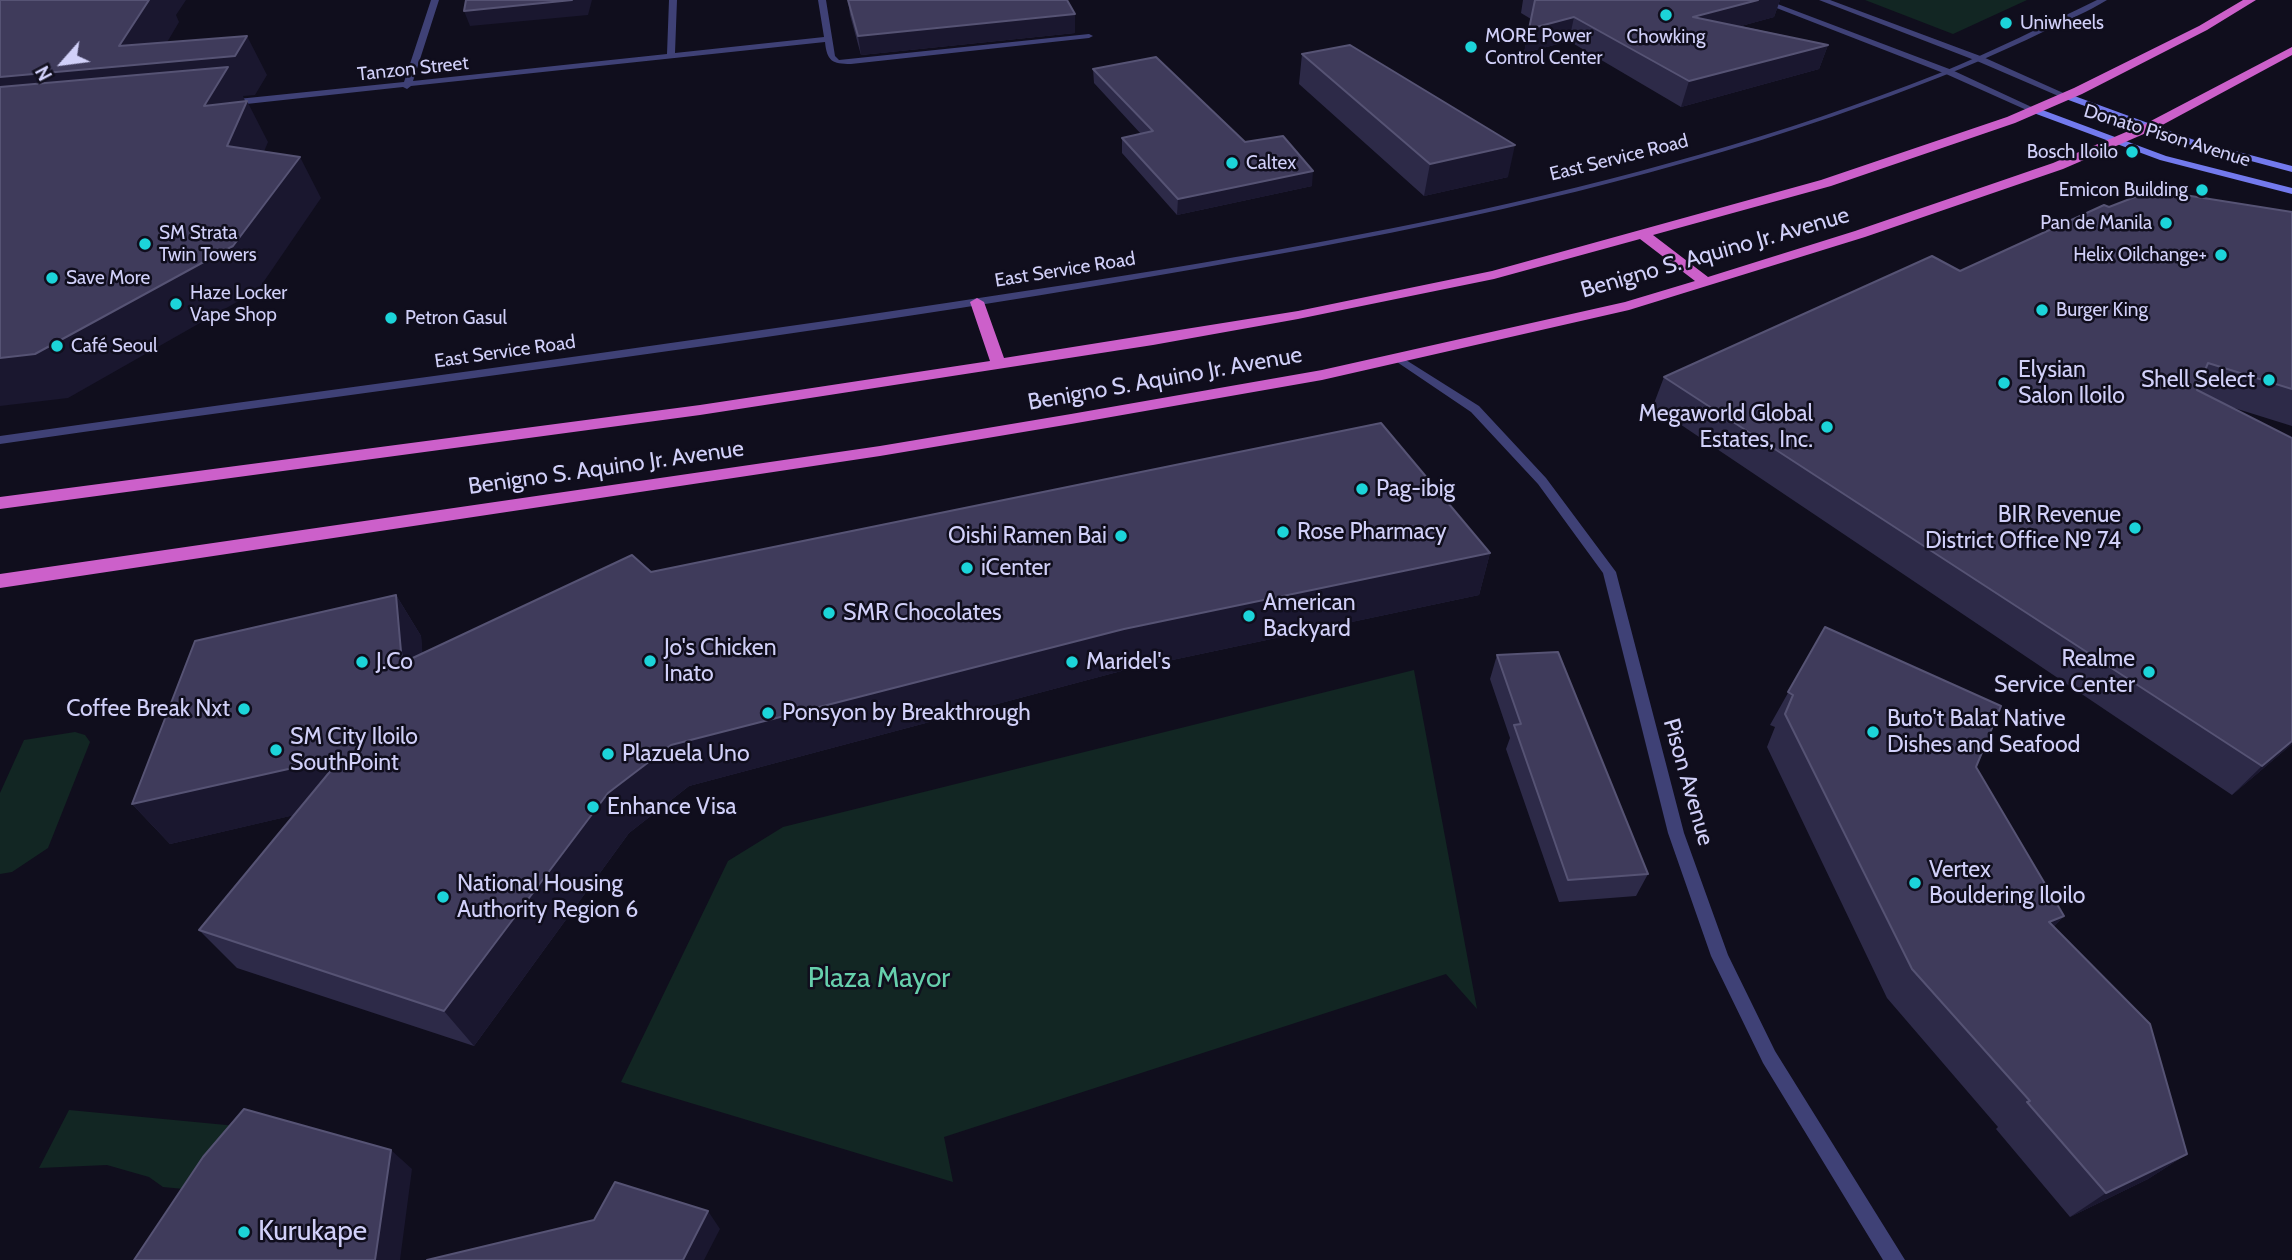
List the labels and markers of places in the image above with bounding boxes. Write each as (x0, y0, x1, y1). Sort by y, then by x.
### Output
marker: Chowking (1658, 7, 1674, 23)
place label: Uniwheels (2020, 12, 2104, 34)
marker: Uniwheels (1998, 15, 2014, 31)
place label: MORE Power Control Center (1485, 25, 1602, 69)
place label: Chowking (1627, 26, 1705, 48)
marker: MORE Power Control Center (1463, 39, 1479, 55)
place label: Bosch Iloilo (2027, 141, 2118, 163)
marker: Bosch Iloilo (2124, 144, 2140, 160)
place label: Caltex (1246, 152, 1296, 174)
marker: Caltex (1224, 155, 1240, 171)
place label: Emicon Building (2059, 179, 2188, 201)
marker: Emicon Building (2194, 182, 2210, 198)
place label: Pan de Manila (2040, 212, 2152, 234)
marker: Pan de Manila (2158, 215, 2174, 231)
place label: SM Strata Twin Towers (159, 222, 257, 266)
marker: SM Strata Twin Towers (137, 236, 153, 252)
place label: Helix Oilchange+ (2073, 244, 2207, 266)
marker: Helix Oilchange+ (2213, 247, 2229, 263)
place label: Save More (66, 267, 150, 289)
marker: Save More (44, 270, 60, 286)
place label: Haze Locker Vape Shop (190, 282, 287, 326)
marker: Haze Locker Vape Shop (168, 296, 184, 312)
place label: Burger King (2056, 299, 2148, 321)
marker: Burger King (2034, 302, 2050, 318)
place label: Petron Gasul (405, 307, 507, 329)
marker: Petron Gasul (383, 310, 399, 326)
place label: Café Seoul (71, 335, 158, 357)
marker: Café Seoul (49, 338, 65, 354)
place label: Elysian Salon Iloilo (2018, 356, 2125, 410)
place label: Shell Select (2141, 366, 2255, 394)
marker: Shell Select (2261, 372, 2277, 388)
marker: Elysian Salon Iloilo (1996, 375, 2012, 391)
place label: Megaworld Global Estates, Inc. (1638, 400, 1813, 454)
marker: Megaworld Global Estates, Inc. (1819, 419, 1835, 435)
place label: Pag-ibig (1376, 475, 1455, 503)
marker: Pag-ibig (1354, 481, 1370, 497)
place label: BIR Revenue District Office № 74 (1925, 501, 2121, 555)
place label: Rose Pharmacy (1297, 518, 1447, 546)
marker: BIR Revenue District Office № 74 (2127, 520, 2143, 536)
place label: Oishi Ramen Bai (948, 522, 1107, 550)
marker: Rose Pharmacy (1275, 524, 1291, 540)
marker: Oishi Ramen Bai (1113, 528, 1129, 544)
place label: iCenter (981, 554, 1051, 582)
marker: iCenter (959, 560, 975, 576)
place label: American Backyard (1263, 589, 1356, 643)
place label: SMR Chocolates (843, 599, 1001, 627)
marker: SMR Chocolates (821, 605, 837, 621)
marker: American Backyard (1241, 608, 1257, 624)
place label: Jo's Chicken Inato (664, 634, 776, 688)
place label: Realme Service Center (1994, 645, 2135, 699)
place label: J.Co (376, 648, 413, 676)
place label: Maridel's (1086, 648, 1171, 676)
marker: Jo's Chicken Inato (642, 653, 658, 669)
marker: J.Co (354, 654, 370, 670)
marker: Maridel's (1064, 654, 1080, 670)
marker: Realme Service Center (2141, 664, 2157, 680)
place label: Coffee Break Nxt (66, 695, 230, 723)
place label: Ponsyon by Breakthrough (782, 699, 1031, 727)
marker: Coffee Break Nxt (236, 701, 252, 717)
marker: Ponsyon by Breakthrough (760, 705, 776, 721)
place label: Buto't Balat Native Dishes and Seafood (1887, 705, 2080, 759)
place label: SM City Iloilo SouthPoint (290, 723, 418, 777)
marker: Buto't Balat Native Dishes and Seafood (1865, 724, 1881, 740)
place label: Plazuela Uno (622, 740, 750, 768)
marker: SM City Iloilo SouthPoint (268, 742, 284, 758)
marker: Plazuela Uno (600, 746, 616, 762)
place label: Enhance Visa (607, 793, 736, 821)
marker: Enhance Visa (585, 799, 601, 815)
place label: Vertex Bouldering Iloilo (1929, 856, 2085, 910)
place label: National Housing Authority Region 6 (457, 870, 638, 924)
marker: Vertex Bouldering Iloilo (1907, 875, 1923, 891)
marker: National Housing Authority Region 6 (435, 889, 451, 905)
place label: Kurukape (258, 1215, 367, 1249)
marker: Kurukape (236, 1224, 252, 1240)

